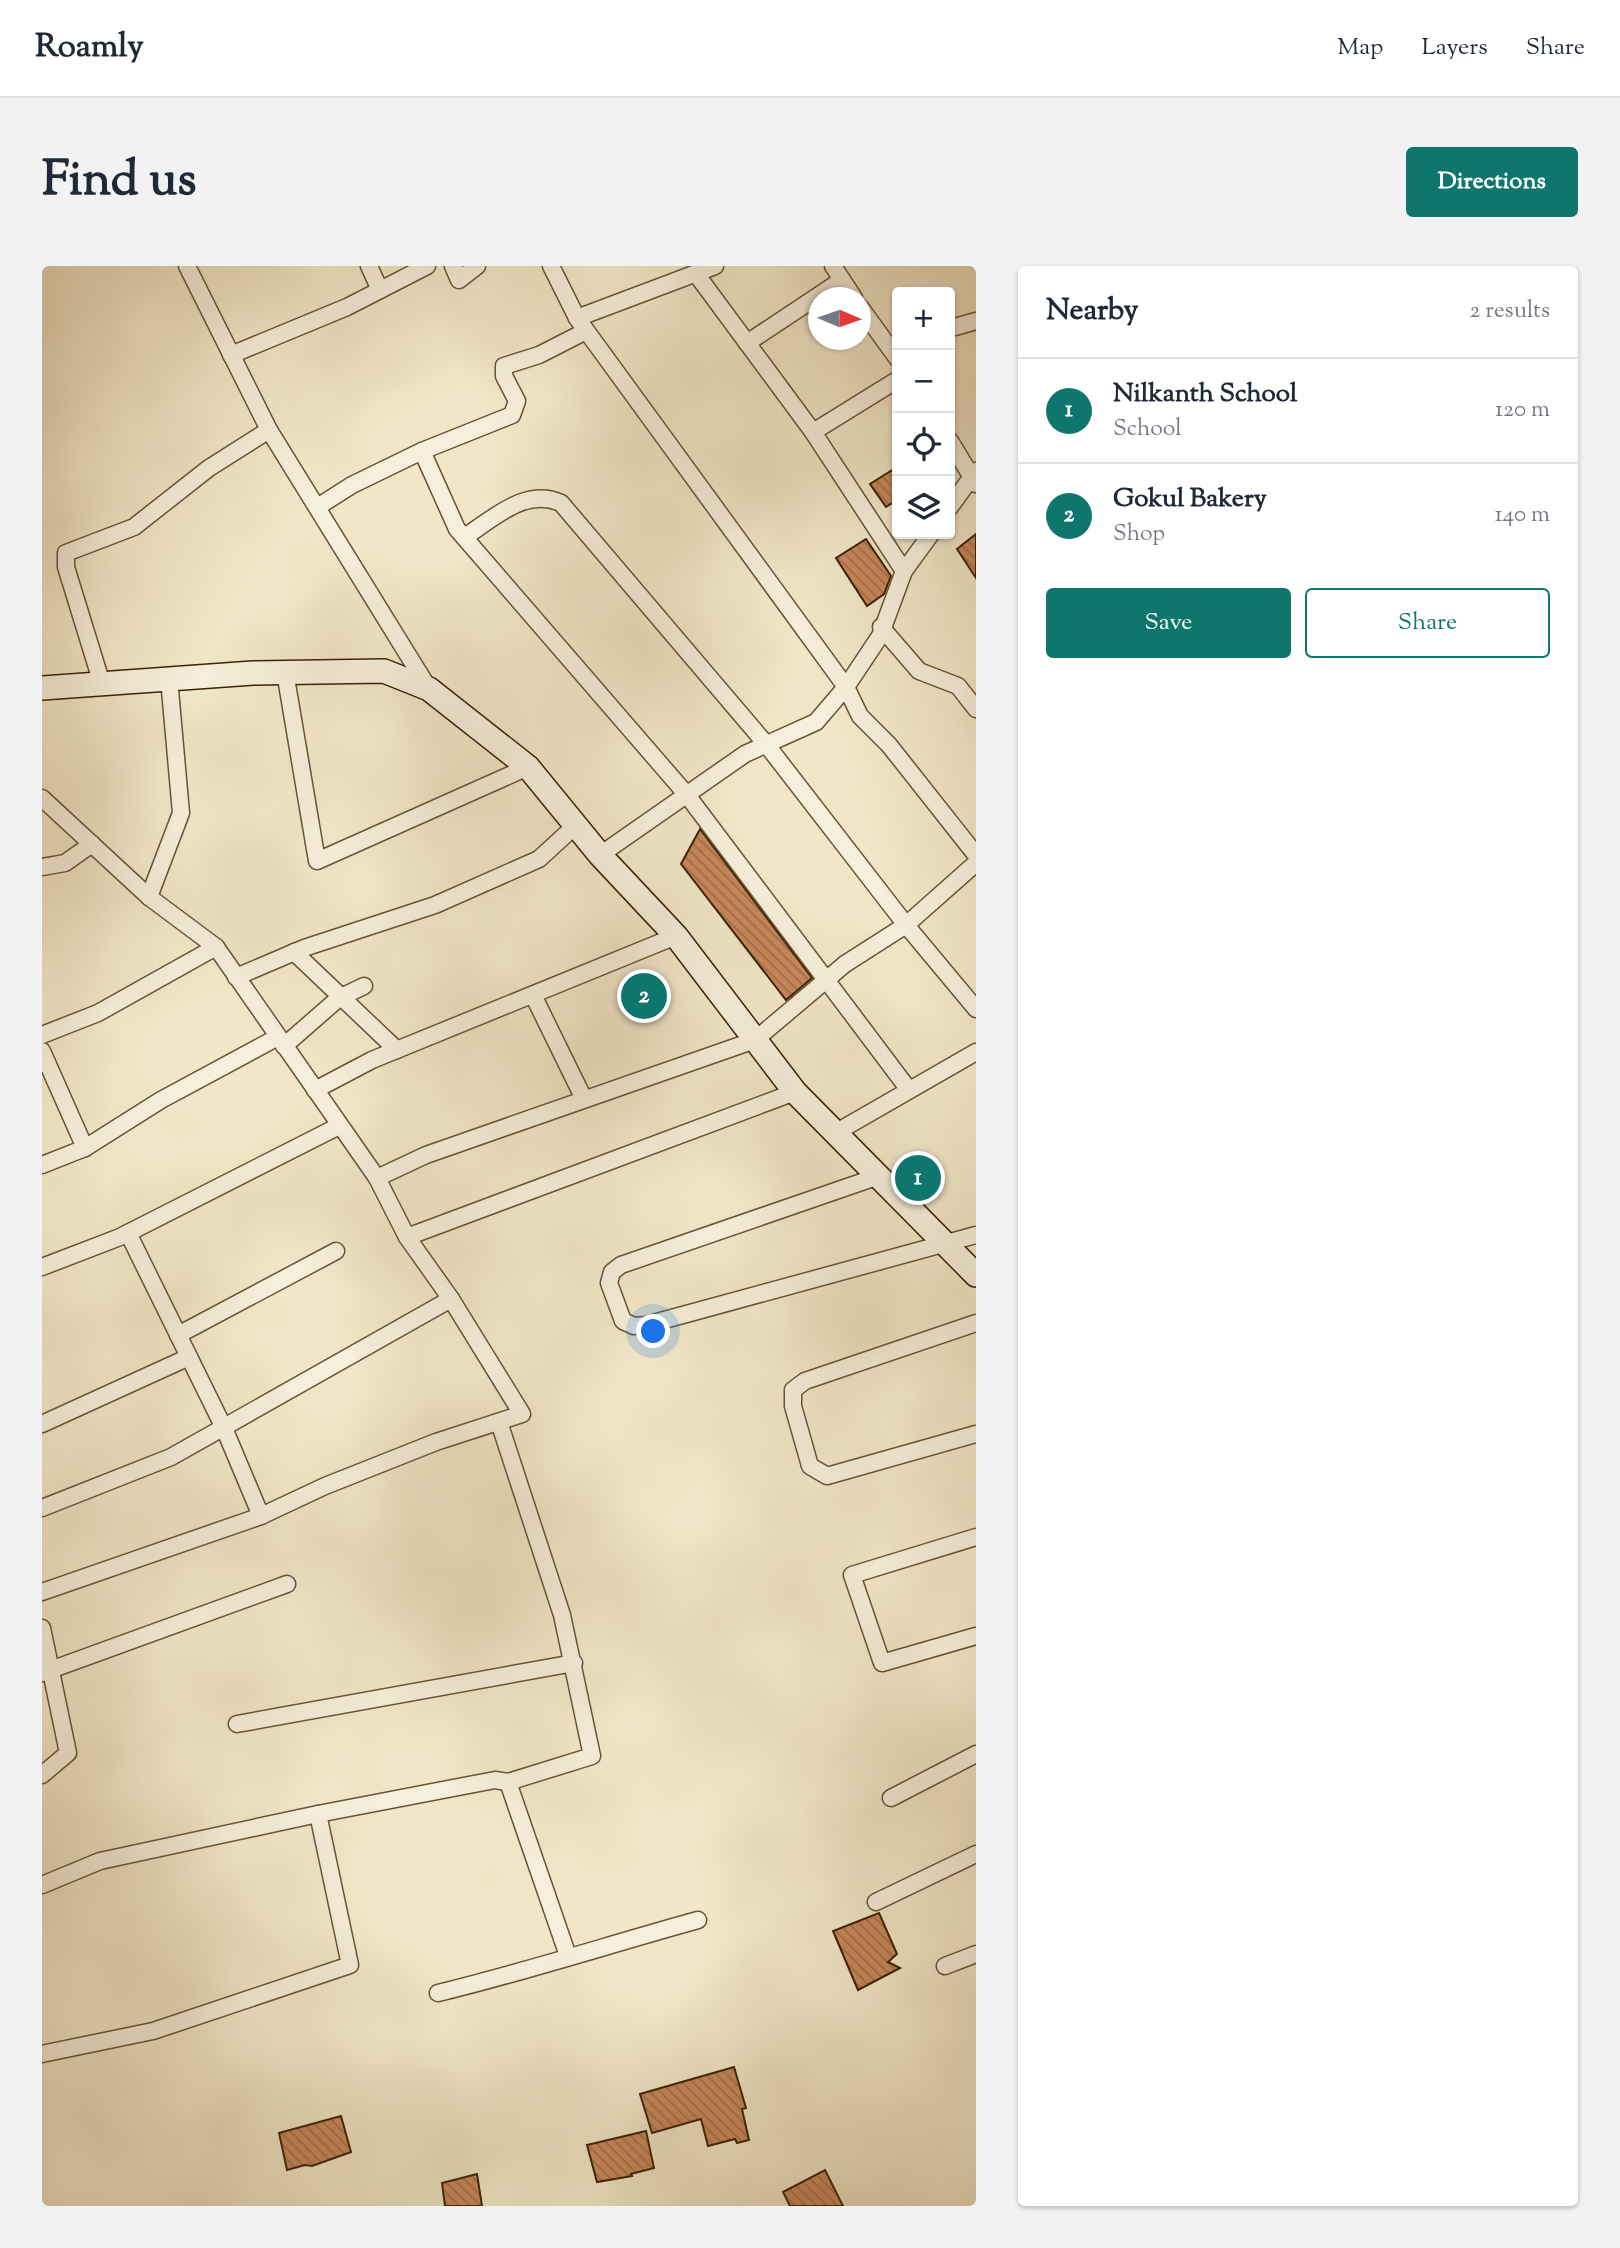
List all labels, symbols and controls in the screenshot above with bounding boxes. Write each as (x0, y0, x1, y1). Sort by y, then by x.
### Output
text: Roamly (35, 24, 144, 72)
text: Map (1337, 31, 1383, 65)
text: Layers (1421, 31, 1488, 65)
text: Share (1526, 31, 1585, 65)
text: Find us (42, 147, 196, 217)
button: Directions (1406, 147, 1578, 217)
north arrow (808, 287, 871, 350)
map controls (892, 287, 955, 539)
button: + (892, 287, 955, 350)
text: Nearby (1046, 290, 1138, 333)
text: 2 results (1470, 295, 1550, 328)
button: − (892, 350, 955, 413)
text: Nilkanth School (1113, 376, 1297, 413)
text: 1 (1065, 394, 1073, 427)
text: 120 m (1495, 394, 1550, 427)
button: locate (892, 413, 955, 476)
text: School (1113, 413, 1182, 446)
button: layers (892, 476, 955, 539)
text: Gokul Bakery (1113, 481, 1267, 518)
text: 2 (1064, 499, 1074, 532)
text: 140 m (1495, 499, 1550, 532)
text: Shop (1113, 518, 1165, 551)
button: Save (1046, 588, 1291, 658)
button: Share (1305, 588, 1550, 658)
pin: 2 (621, 970, 667, 1022)
pin: 1 (895, 1152, 941, 1204)
your location (636, 1314, 670, 1348)

